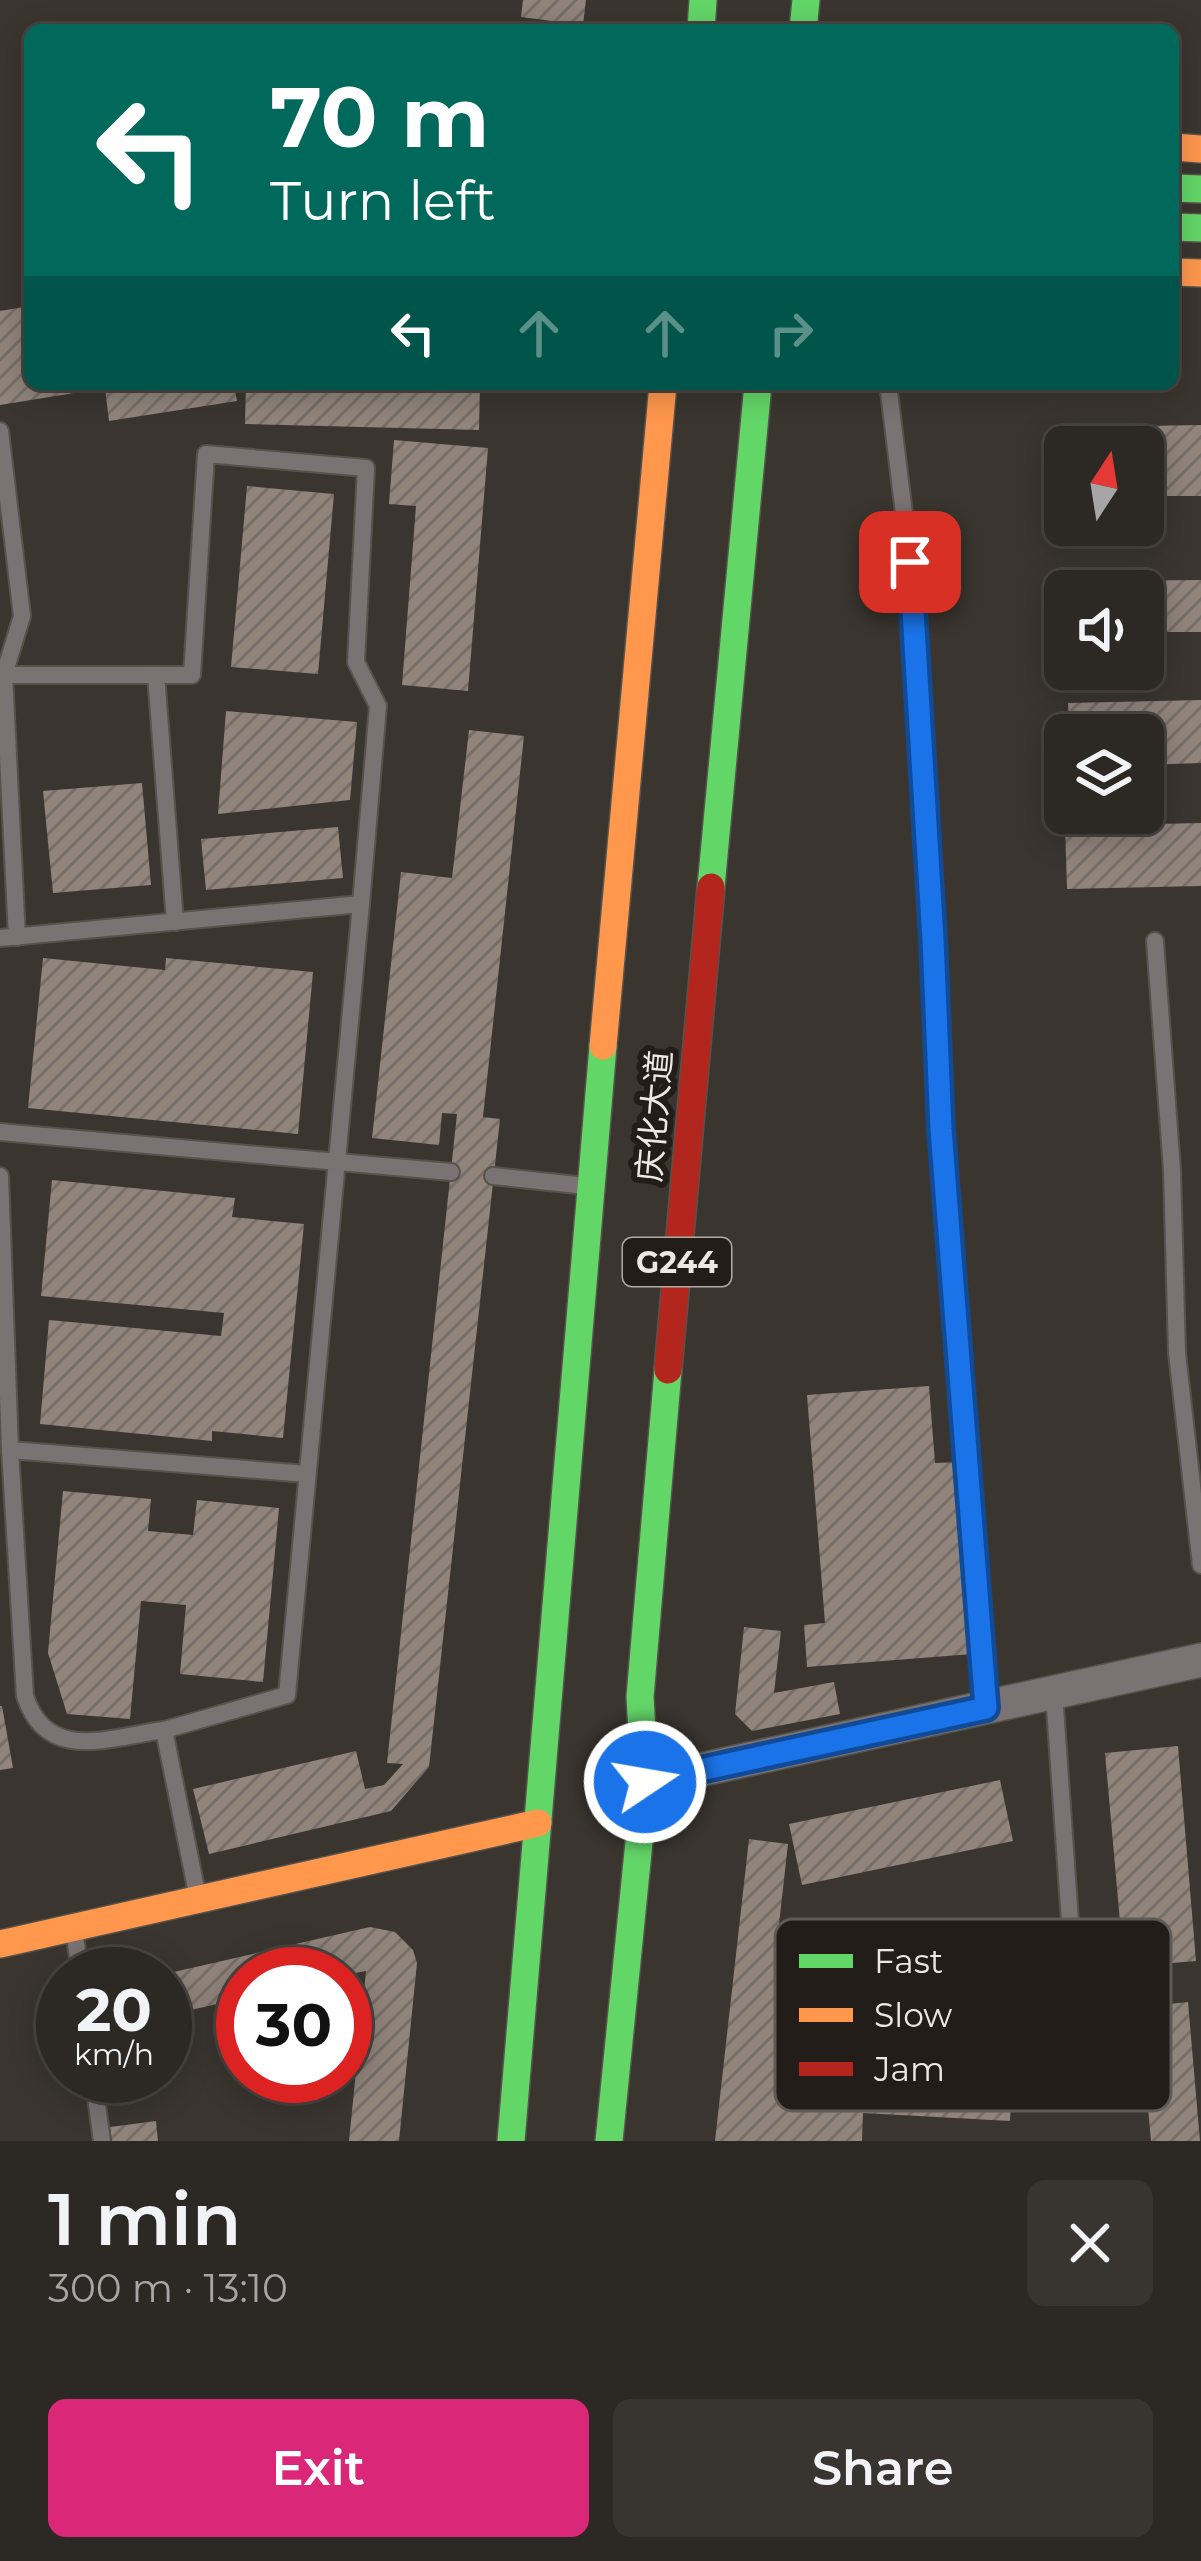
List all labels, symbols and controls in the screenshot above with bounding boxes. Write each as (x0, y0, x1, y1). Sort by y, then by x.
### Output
text: 70 m (270, 66, 489, 168)
icon: left (72, 72, 228, 228)
text: Turn left (270, 168, 496, 234)
icon: left (380, 300, 446, 366)
icon: ahead (506, 300, 572, 366)
icon: ahead (632, 300, 698, 366)
icon: right (758, 300, 824, 366)
north arrow (1044, 426, 1164, 546)
map controls (1044, 426, 1164, 834)
pin (859, 511, 961, 613)
icon: arrive (877, 529, 943, 595)
button: sound (1044, 570, 1164, 690)
button: layers (1044, 714, 1164, 834)
street label: 庆化大道 (628, 1049, 680, 1183)
road number: G244 (623, 1238, 731, 1286)
position arrow (582, 1719, 708, 1845)
legend (775, 1919, 1171, 2111)
text: Fast (874, 1941, 943, 1981)
speed limit sign: 30 (216, 1947, 372, 2103)
text: 20 (76, 1973, 152, 2046)
text: Slow (874, 1995, 952, 2035)
text: km/h (74, 2036, 154, 2073)
text: Jam (873, 2049, 945, 2089)
text: 1 min (48, 2175, 241, 2263)
button: close (1027, 2180, 1153, 2306)
text: 300 m · 13:10 (48, 2264, 288, 2312)
button: Exit (48, 2399, 589, 2537)
button: Share (613, 2399, 1153, 2537)

